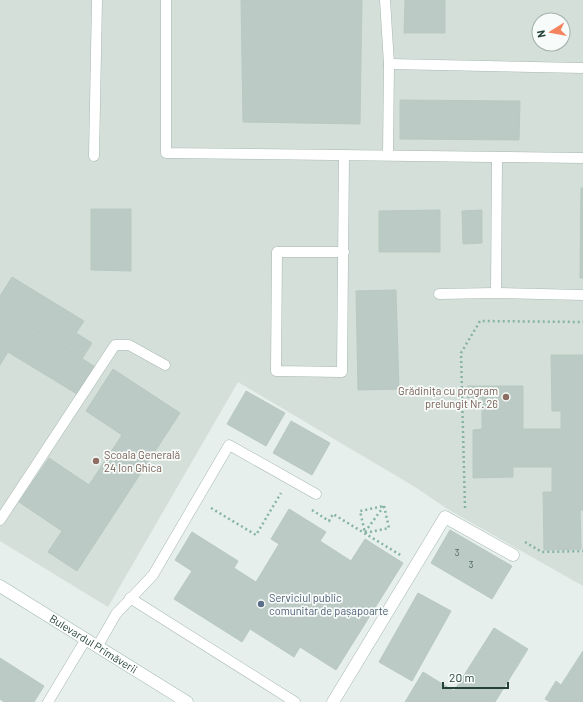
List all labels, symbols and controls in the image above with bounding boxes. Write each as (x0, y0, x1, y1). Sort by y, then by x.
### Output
north arrow (531, 12, 571, 52)
text: N (534, 29, 548, 39)
place label: Grădinița cu program prelungit Nr. 26 (398, 384, 498, 410)
marker: Grădinița cu program prelungit Nr. 26 (501, 392, 511, 402)
place label: Școala Generală 24 Ion Ghica (104, 448, 180, 474)
marker: Școala Generală 24 Ion Ghica (91, 456, 101, 466)
house number: 3 (455, 547, 460, 558)
house number: 3 (469, 559, 474, 570)
place label: Serviciul public comunitar de pașapoarte (269, 591, 389, 617)
marker: Serviciul public comunitar de pașapoarte (256, 599, 266, 609)
street label: Bulevardul Primăverii (47, 611, 140, 676)
scale bar (443, 664, 508, 690)
text: 20 m (449, 670, 475, 684)

